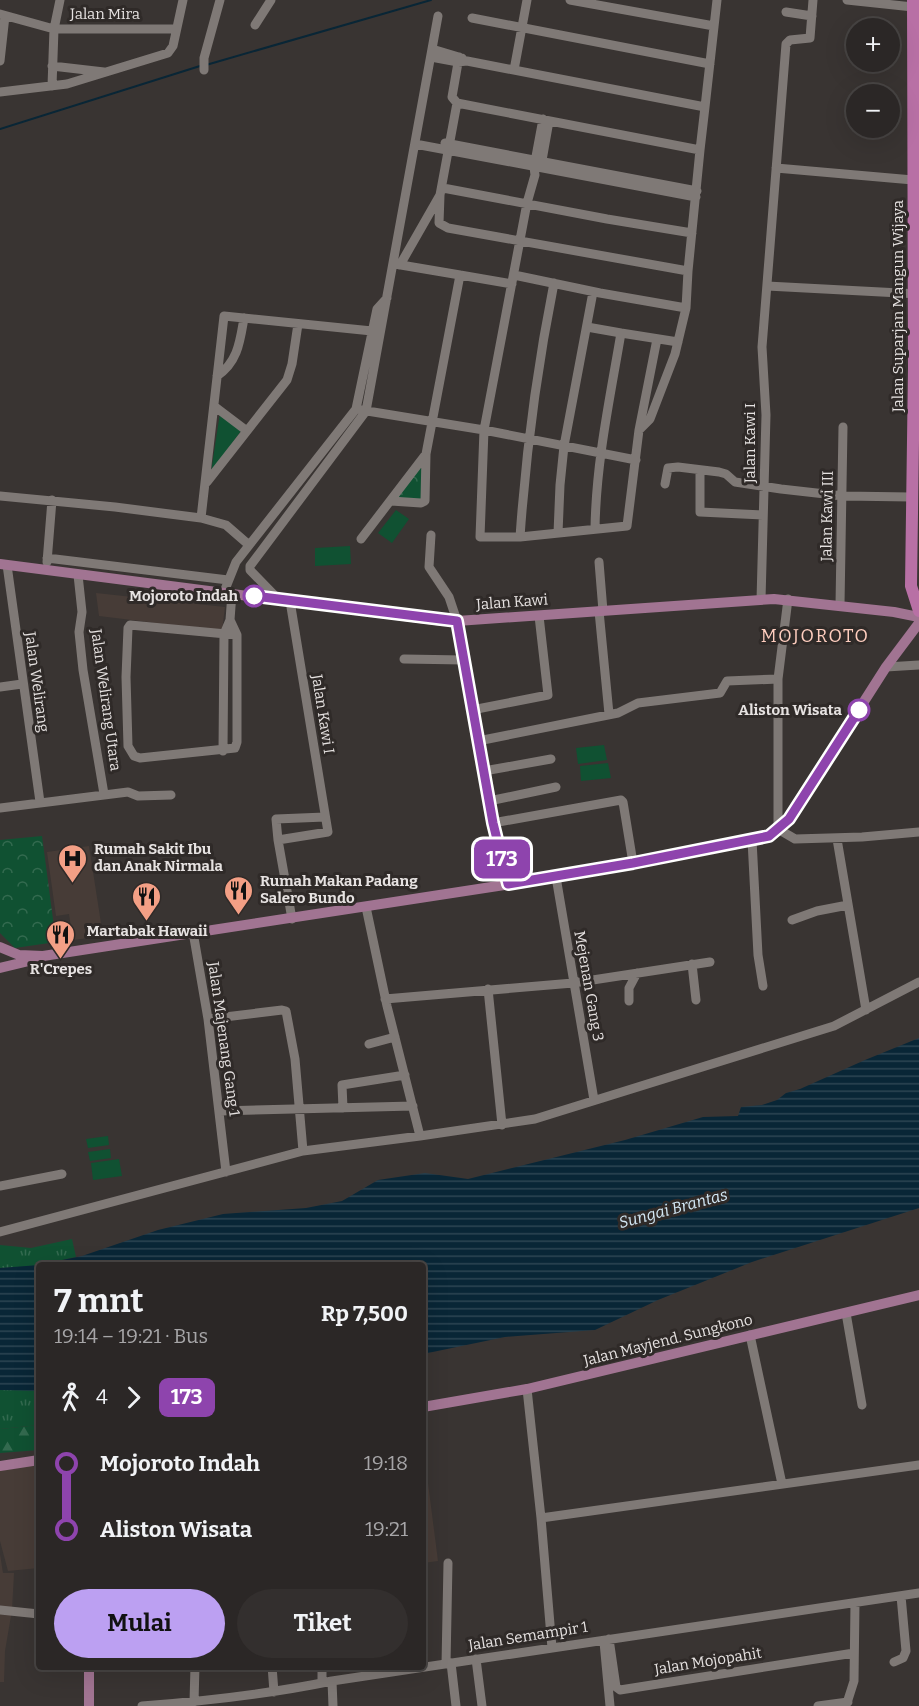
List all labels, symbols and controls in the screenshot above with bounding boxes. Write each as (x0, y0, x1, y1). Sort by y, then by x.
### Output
street label: Jalan Mira (69, 5, 140, 23)
map controls (846, 18, 900, 138)
button: + (846, 18, 900, 72)
button: − (846, 84, 900, 138)
street label: Jalan Suparjan Mangun Wijaya (889, 200, 907, 413)
street label: Jalan Kawi I (741, 403, 759, 484)
street label: Jalan Kawi III (817, 470, 837, 563)
marker: Mojoroto Indah (243, 585, 265, 607)
place label: Mojoroto Indah (129, 587, 238, 605)
street label: Jalan Kawi (475, 590, 549, 614)
district label: MOJOROTO (761, 625, 869, 647)
street label: Jalan Welirang Utara (87, 627, 125, 772)
street label: Jalan Welirang (21, 630, 53, 733)
street label: Jalan Kawi I (308, 672, 338, 755)
marker: Aliston Wisata (848, 699, 870, 721)
place label: Aliston Wisata (738, 701, 843, 719)
place label: Rumah Sakit Ibu dan Anak Nirmala (94, 840, 224, 875)
line badge: 173 (468, 840, 536, 878)
hospital icon: Rumah Sakit Ibu dan Anak Nirmala (57, 842, 89, 884)
text: 173 (486, 846, 518, 872)
place label: Rumah Makan Padang Salero Bundo (260, 872, 418, 907)
restaurant icon: Rumah Makan Padang Salero Bundo (223, 874, 255, 916)
restaurant icon: Martabak Hawaii (131, 880, 163, 922)
restaurant icon: R'Crepes (45, 918, 77, 960)
place label: Martabak Hawaii (86, 922, 208, 940)
street label: Mejenan Gang 3 (570, 929, 608, 1043)
place label: R'Crepes (30, 960, 92, 978)
street label: Jalan Majenang Gang 1 (204, 960, 244, 1117)
water label: Sungai Brantas (617, 1185, 730, 1232)
text: 7 mnt (54, 1281, 143, 1321)
text: Rp 7,500 (321, 1300, 408, 1327)
street label: Jalan Mayjend. Sungkono (581, 1310, 754, 1370)
text: 19:14 – 19:21 · Bus (54, 1324, 208, 1348)
icon: walk (54, 1381, 87, 1414)
icon: forward (117, 1381, 150, 1414)
text: 173 (171, 1384, 203, 1410)
text: 4 (96, 1385, 108, 1409)
text: Mojoroto Indah (100, 1450, 260, 1477)
text: 19:18 (364, 1451, 408, 1475)
text: Aliston Wisata (100, 1516, 252, 1543)
text: 19:21 (365, 1517, 408, 1541)
button: Mulai (54, 1589, 225, 1658)
button: Tiket (237, 1589, 408, 1658)
street label: Jalan Semampir 1 (466, 1618, 589, 1654)
street label: Jalan Mojopahit (652, 1644, 764, 1679)

